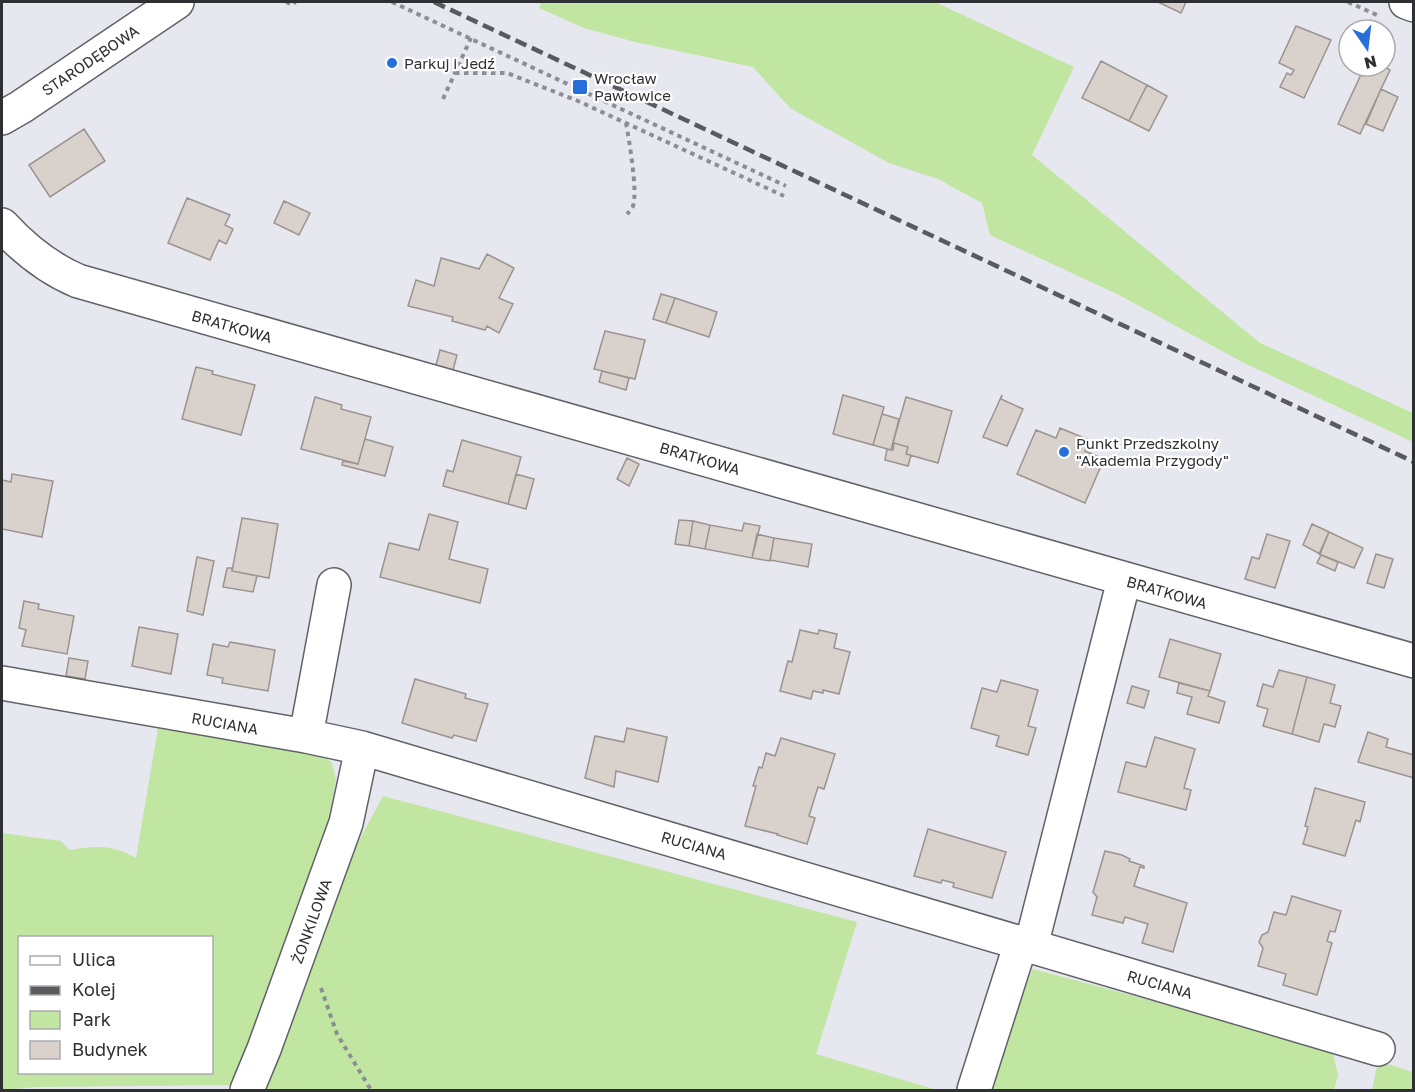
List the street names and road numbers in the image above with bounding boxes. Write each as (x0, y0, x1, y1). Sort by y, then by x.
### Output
street label: STARODĘBOWA (38, 21, 142, 99)
street label: BRATKOWA (190, 306, 274, 346)
street label: BRATKOWA (658, 438, 742, 478)
street label: BRATKOWA (1125, 572, 1209, 612)
street label: RUCIANA (190, 708, 260, 738)
street label: RUCIANA (659, 827, 729, 863)
street label: ŻONKILOWA (287, 876, 335, 966)
street label: RUCIANA (1125, 966, 1195, 1002)

